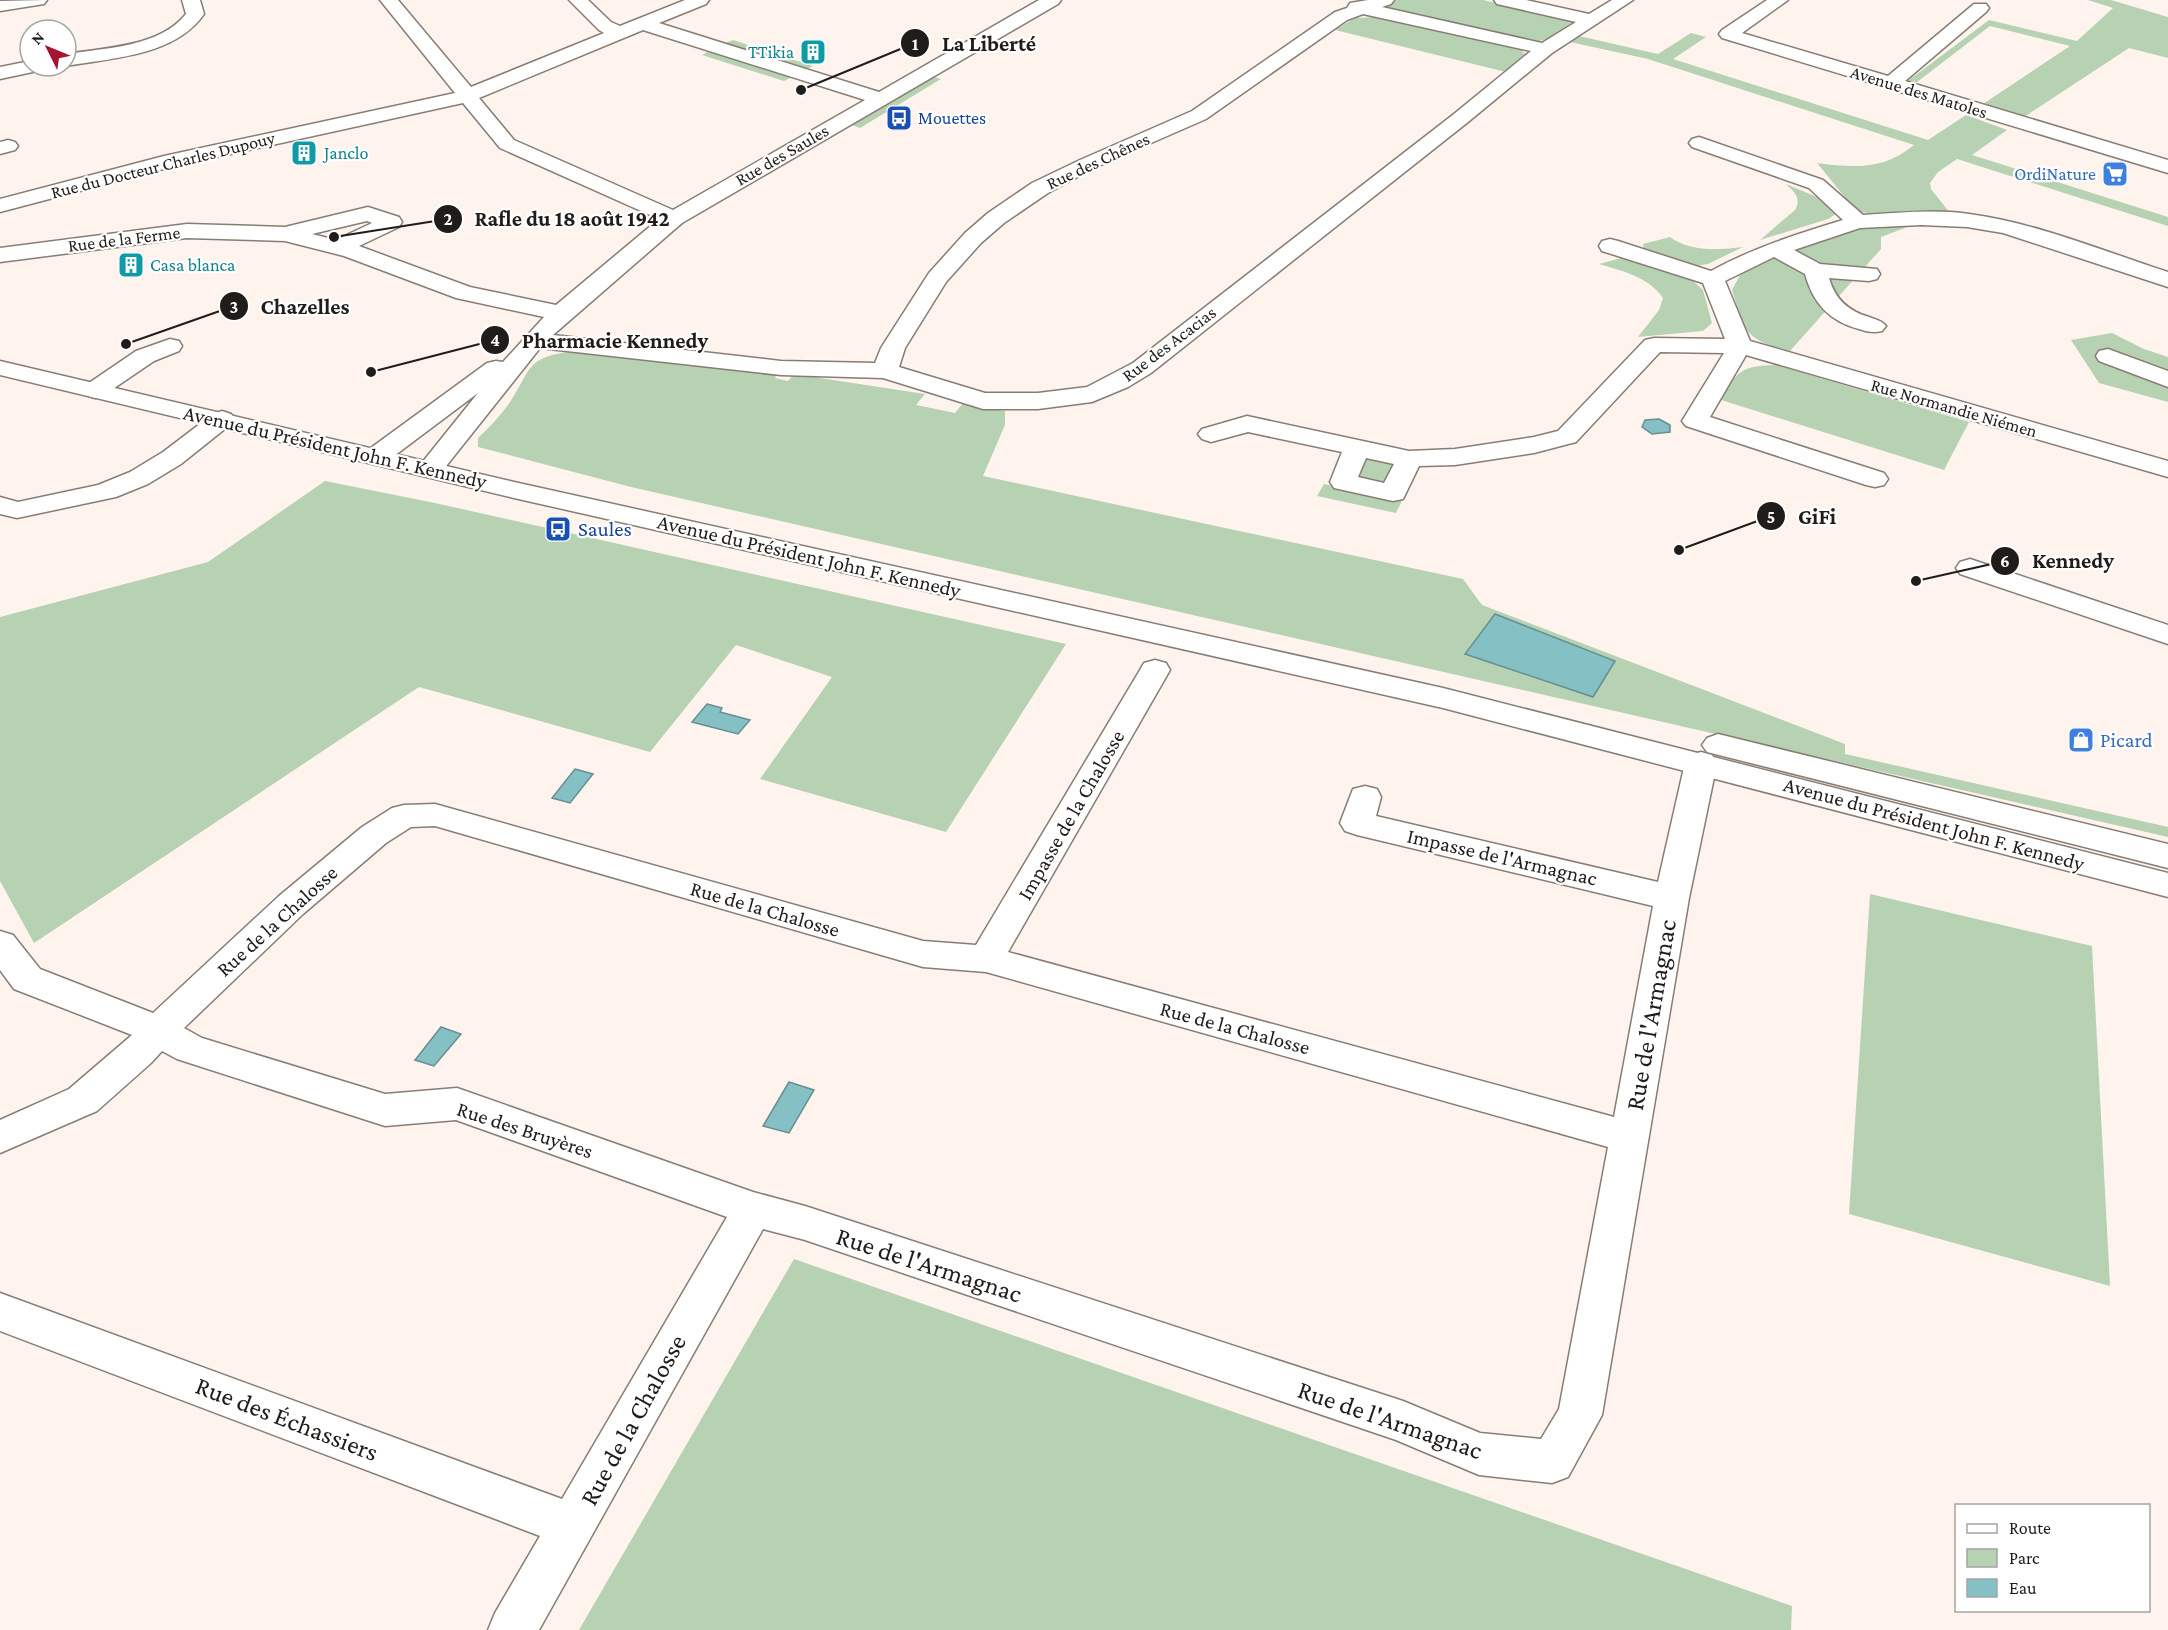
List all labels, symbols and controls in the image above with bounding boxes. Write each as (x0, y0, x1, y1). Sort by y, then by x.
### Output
north arrow (18, 18, 78, 78)
callout: La Liberté (900, 23, 1048, 63)
text: N (27, 28, 47, 48)
text: La Liberté (942, 31, 1036, 56)
text: 1 (912, 34, 919, 54)
building icon: TTikia (798, 37, 828, 67)
place label: TTikia (748, 42, 794, 62)
street label: Avenue des Matoles (1848, 62, 1990, 122)
bus stop icon: Mouettes (884, 103, 914, 133)
place label: Mouettes (918, 108, 986, 128)
street label: Rue des Saules (732, 120, 832, 190)
street label: Rue du Docteur Charles Dupouy (49, 127, 278, 203)
street label: Rue des Chênes (1043, 128, 1153, 194)
building icon: Janclo (289, 138, 319, 168)
place label: Janclo (322, 143, 368, 163)
supermarket icon: OrdiNature (2100, 159, 2130, 189)
place label: OrdiNature (2014, 164, 2096, 184)
callout: Rafle du 18 août 1942 (433, 199, 682, 239)
text: Rafle du 18 août 1942 (474, 206, 670, 231)
text: 2 (443, 209, 453, 229)
street label: Rue de la Ferme (67, 222, 181, 256)
building icon: Casa blanca (116, 250, 146, 280)
place label: Casa blanca (150, 255, 235, 275)
callout: Chazelles (219, 286, 362, 326)
text: Chazelles (260, 294, 350, 319)
text: 3 (230, 297, 238, 317)
street label: Rue des Acacias (1118, 302, 1220, 386)
callout: Pharmacie Kennedy (480, 320, 720, 360)
text: Pharmacie Kennedy (522, 328, 709, 353)
text: 4 (490, 330, 500, 350)
street label: Rue Normandie Niémen (1869, 375, 2040, 441)
street label: Avenue du Président John F. Kennedy (181, 400, 489, 494)
callout: GiFi (1756, 496, 1848, 536)
text: GiFi (1798, 504, 1837, 529)
text: 5 (1767, 507, 1775, 527)
street label: Avenue du Président John F. Kennedy (655, 509, 963, 603)
bus stop icon: Saules (543, 514, 573, 544)
place label: Saules (578, 517, 632, 541)
callout: Kennedy (1990, 541, 2126, 581)
text: Kennedy (2032, 548, 2114, 573)
text: 6 (2000, 551, 2010, 571)
shop icon: Picard (2066, 725, 2096, 755)
street label: Impasse de la Chalosse (1013, 726, 1129, 904)
place label: Picard (2100, 728, 2153, 752)
street label: Avenue du Président John F. Kennedy (1781, 772, 2087, 876)
street label: Impasse de l'Armagnac (1405, 823, 1599, 891)
street label: Rue de la Chalosse (212, 861, 342, 981)
street label: Rue de la Chalosse (688, 876, 842, 942)
street label: Rue de l'Armagnac (1620, 917, 1682, 1113)
street label: Rue de la Chalosse (1157, 996, 1313, 1060)
street label: Rue des Bruyères (454, 1097, 596, 1163)
street label: Rue de l'Armagnac (833, 1221, 1026, 1309)
street label: Rue de la Chalosse (574, 1330, 692, 1510)
street label: Rue des Échassiers (192, 1371, 382, 1467)
street label: Rue de l'Armagnac (1294, 1375, 1486, 1465)
legend (1955, 1504, 2150, 1612)
text: Route (2009, 1518, 2051, 1538)
text: Parc (2009, 1548, 2040, 1568)
text: Eau (2009, 1578, 2037, 1598)

